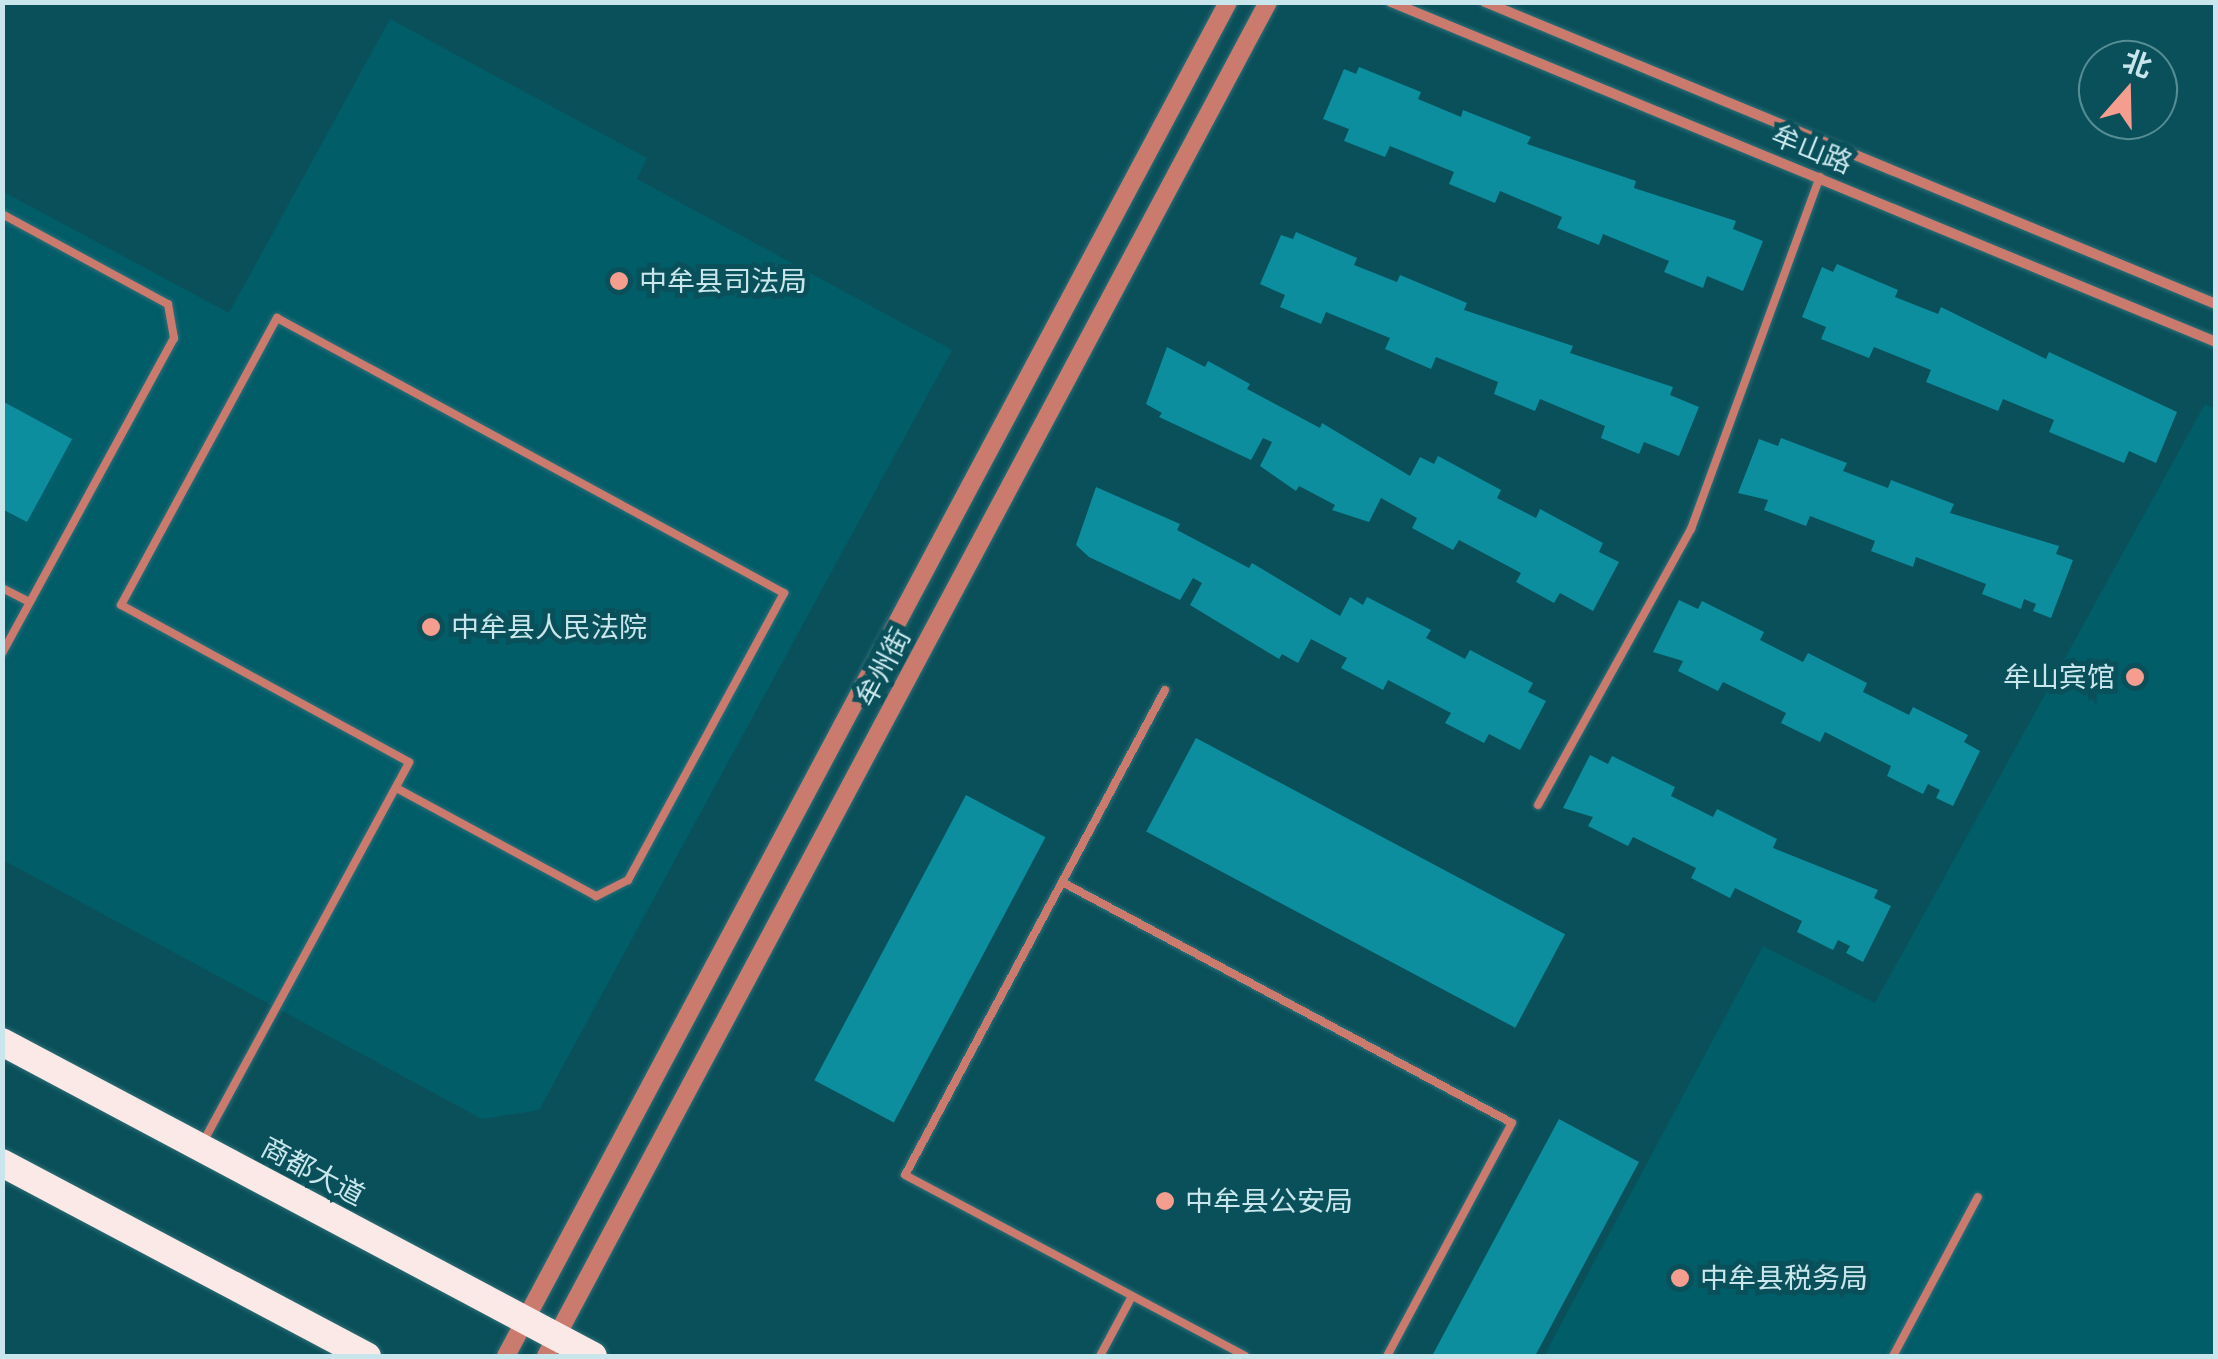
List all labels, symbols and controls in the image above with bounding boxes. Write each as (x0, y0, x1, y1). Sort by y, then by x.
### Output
north arrow (2078, 40, 2178, 140)
text: 北 (2119, 43, 2157, 84)
street label: 牟山路 (1767, 118, 1857, 180)
place label: 中牟县司法局 (639, 264, 807, 298)
marker: 中牟县司法局 (608, 270, 630, 292)
place label: 中牟县人民法院 (451, 610, 647, 644)
marker: 中牟县人民法院 (420, 616, 442, 638)
street label: 牟州街 (848, 622, 918, 712)
place label: 牟山宾馆 (2003, 660, 2115, 694)
marker: 牟山宾馆 (2124, 666, 2146, 688)
street label: 商都大道 (256, 1130, 370, 1212)
place label: 中牟县公安局 (1185, 1184, 1353, 1218)
marker: 中牟县公安局 (1154, 1190, 1176, 1212)
place label: 中牟县税务局 (1700, 1261, 1868, 1295)
marker: 中牟县税务局 (1669, 1267, 1691, 1289)

